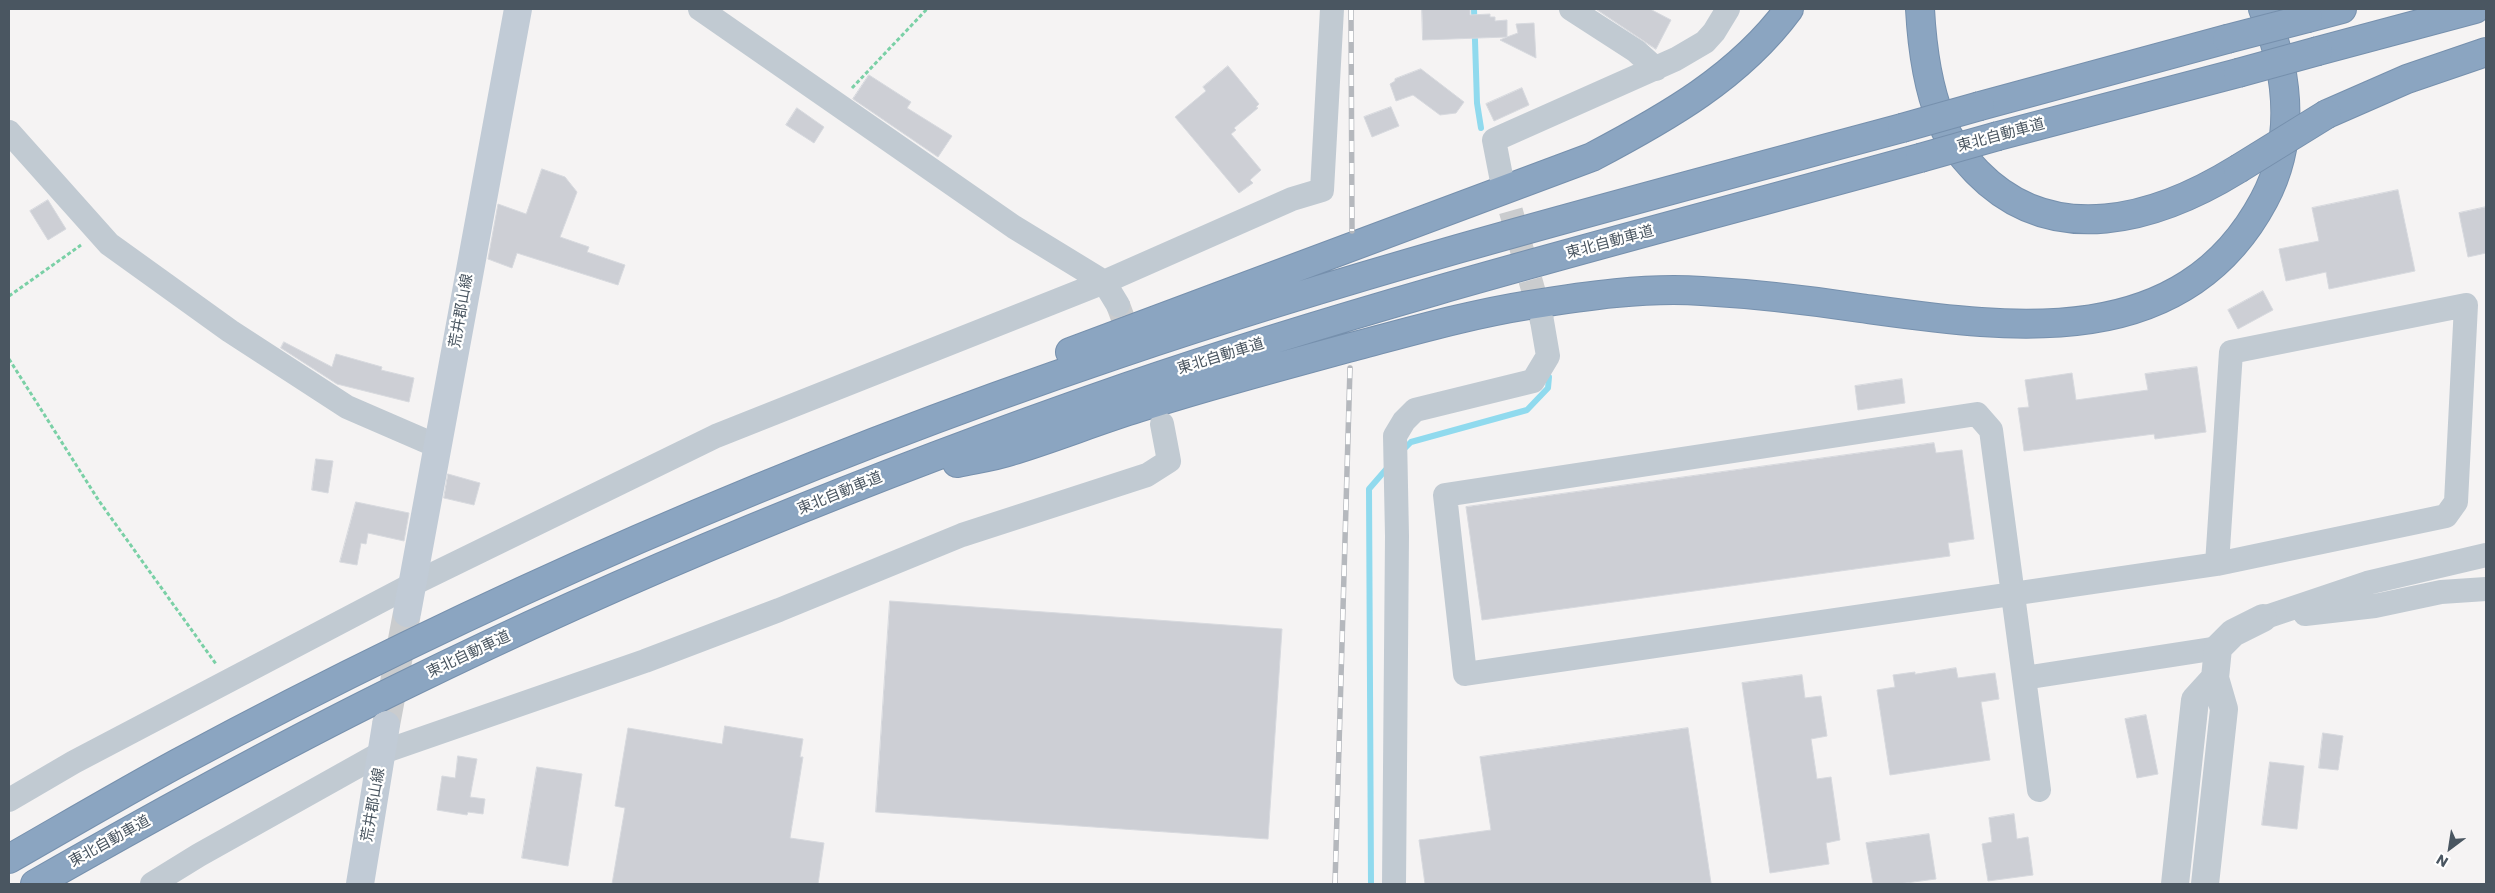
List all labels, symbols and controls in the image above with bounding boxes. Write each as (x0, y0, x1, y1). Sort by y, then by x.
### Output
street label: 東北自動車道 (1955, 116, 2047, 156)
street label: 東北自動車道 (1564, 223, 1656, 263)
street label: 荒井郡山線 (447, 273, 477, 349)
street label: 東北自動車道 (1175, 335, 1267, 379)
street label: 東北自動車道 (795, 469, 885, 519)
street label: 東北自動車道 (424, 628, 514, 682)
street label: 荒井郡山線 (359, 767, 389, 843)
street label: 東北自動車道 (66, 812, 154, 872)
north arrow (2425, 823, 2475, 873)
text: N (2433, 850, 2452, 872)

